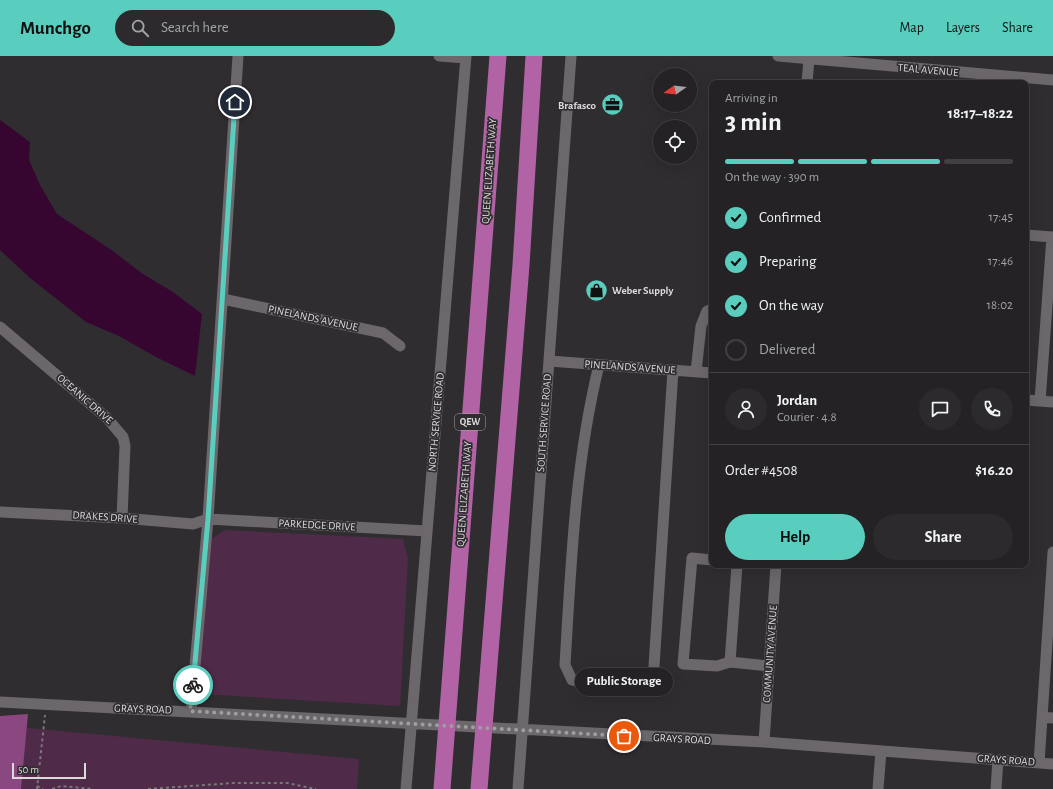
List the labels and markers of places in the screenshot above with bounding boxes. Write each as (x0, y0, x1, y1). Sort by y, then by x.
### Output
pin (218, 85, 252, 119)
office icon: Brafasco (599, 92, 625, 118)
place label: Brafasco (558, 100, 597, 111)
shop icon: Weber Supply (584, 277, 610, 303)
place label: Weber Supply (612, 285, 674, 296)
callout: Public Storage (575, 668, 673, 696)
pin (607, 719, 641, 753)

